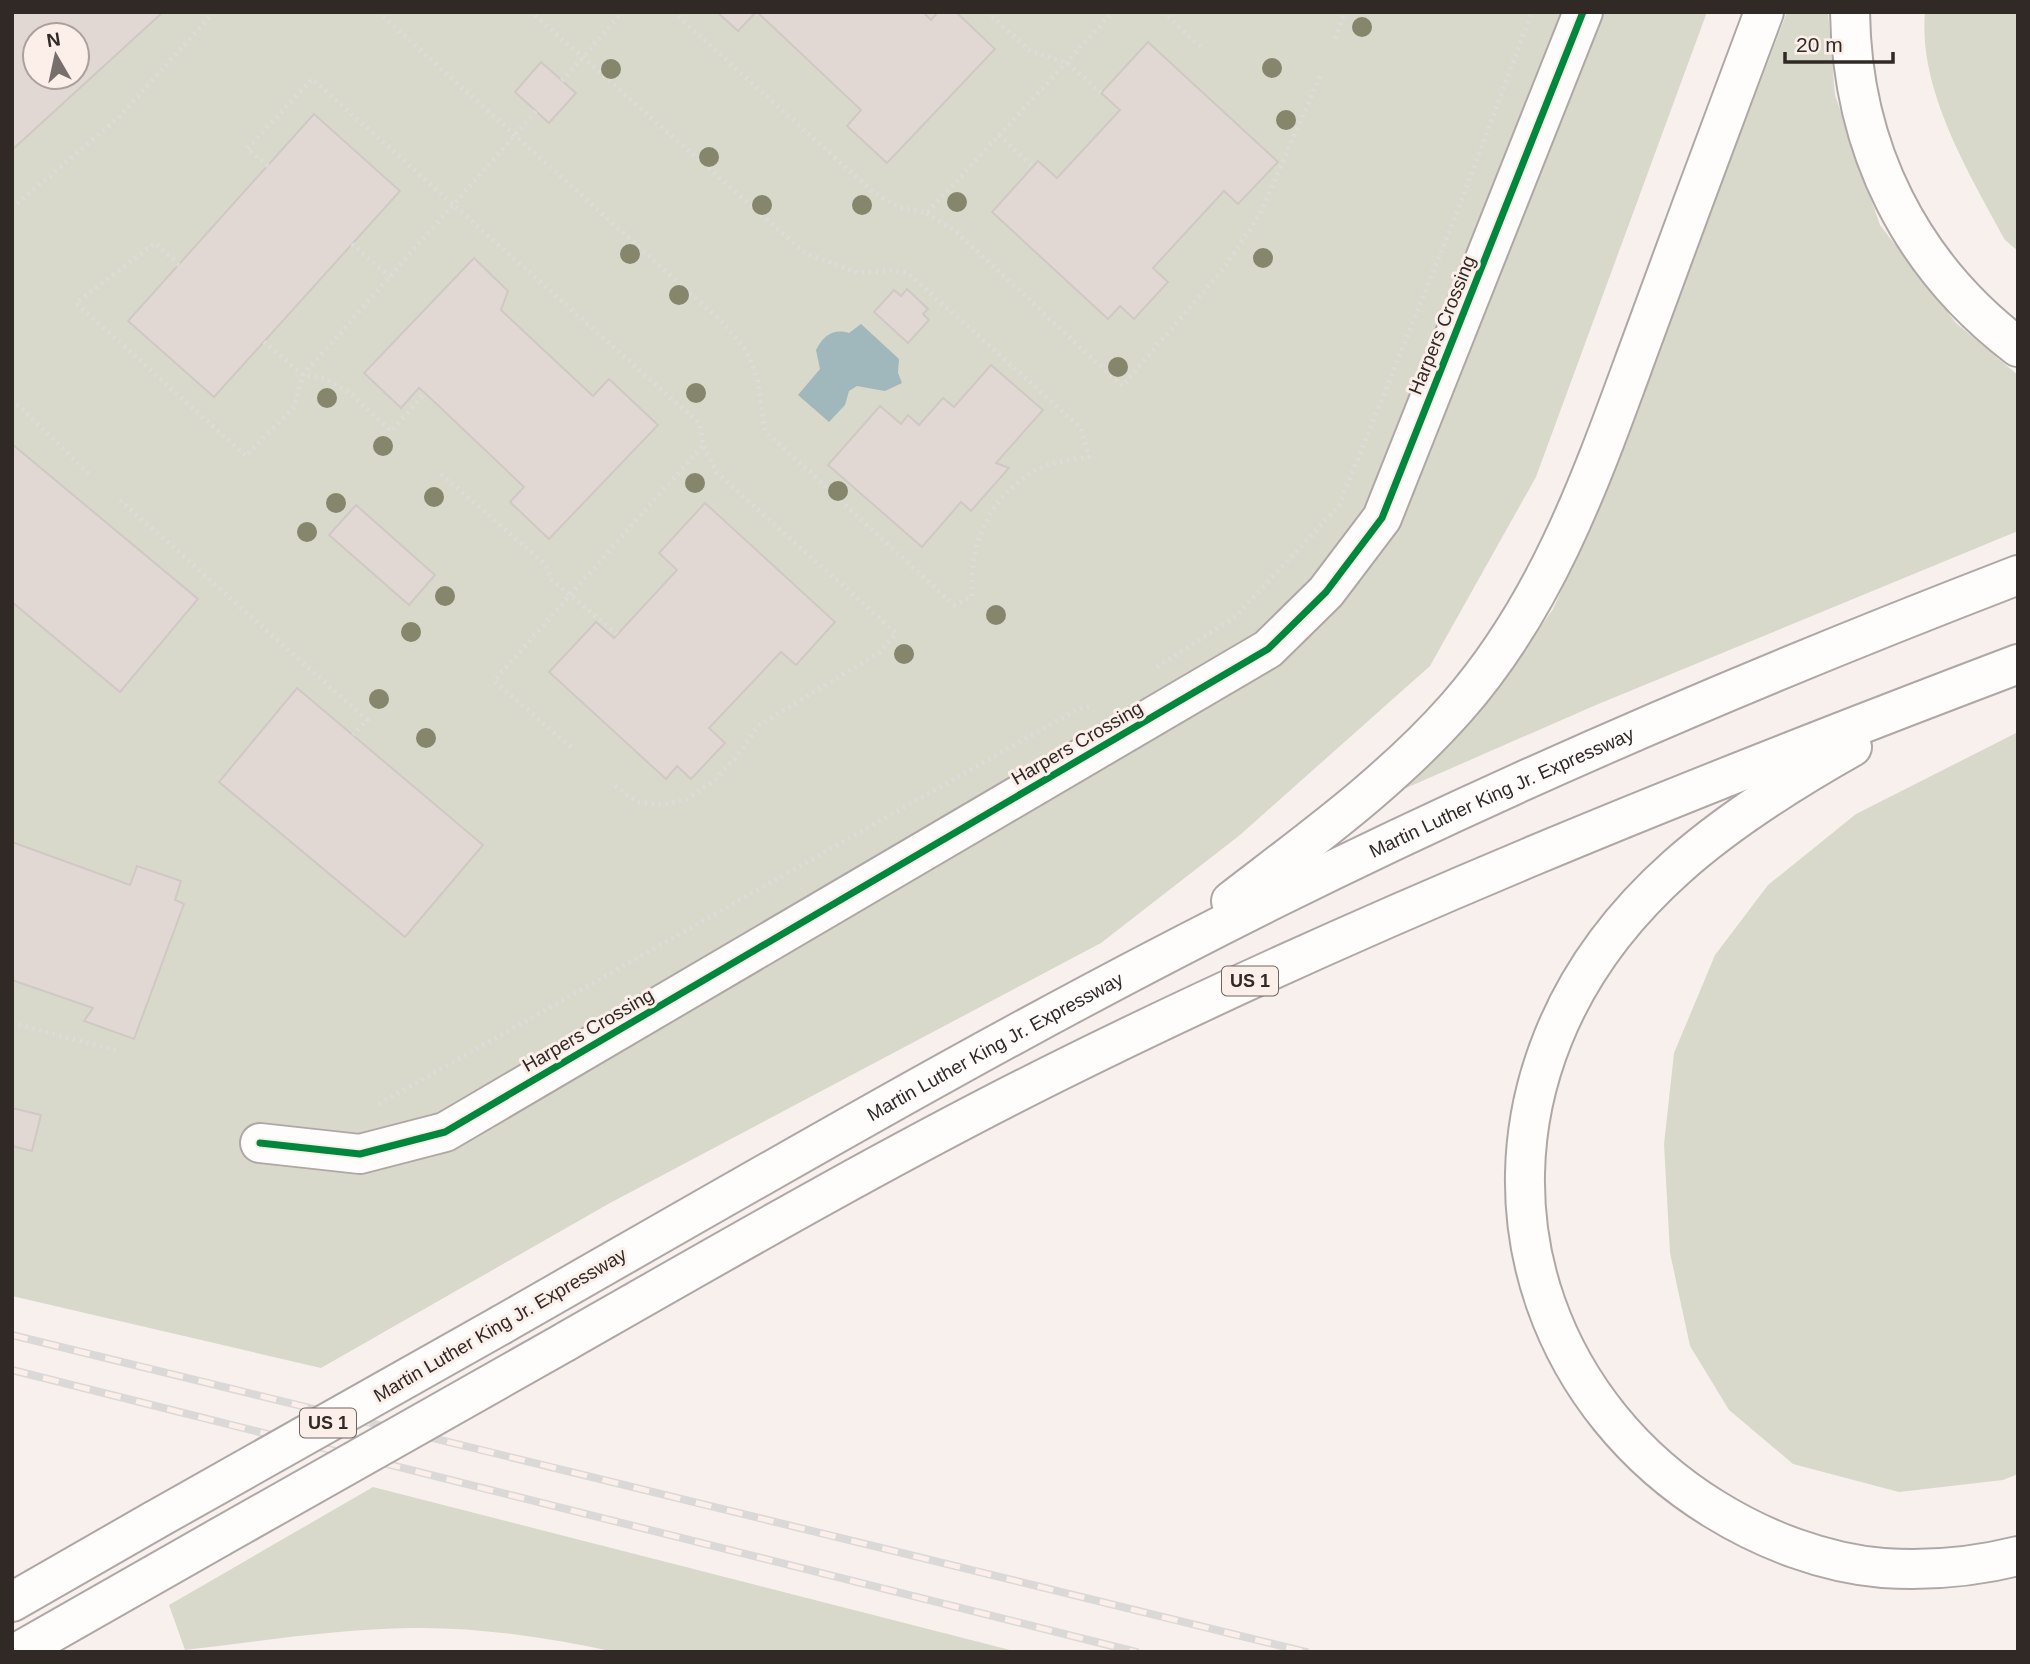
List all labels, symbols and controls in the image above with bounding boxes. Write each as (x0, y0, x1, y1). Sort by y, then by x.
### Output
north arrow (21, 21, 91, 91)
scale bar (1785, 21, 1894, 65)
text: N (45, 28, 62, 51)
text: 20 m (1796, 33, 1843, 56)
street label: Harpers Crossing (1405, 253, 1479, 397)
street label: Harpers Crossing (1008, 697, 1146, 789)
street label: Martin Luther King Jr. Expressway (1366, 722, 1637, 861)
road number: US 1 (1222, 966, 1278, 996)
street label: Martin Luther King Jr. Expressway (863, 968, 1127, 1125)
street label: Harpers Crossing (519, 984, 657, 1076)
street label: Martin Luther King Jr. Expressway (370, 1244, 631, 1406)
road number: US 1 (300, 1408, 356, 1438)

